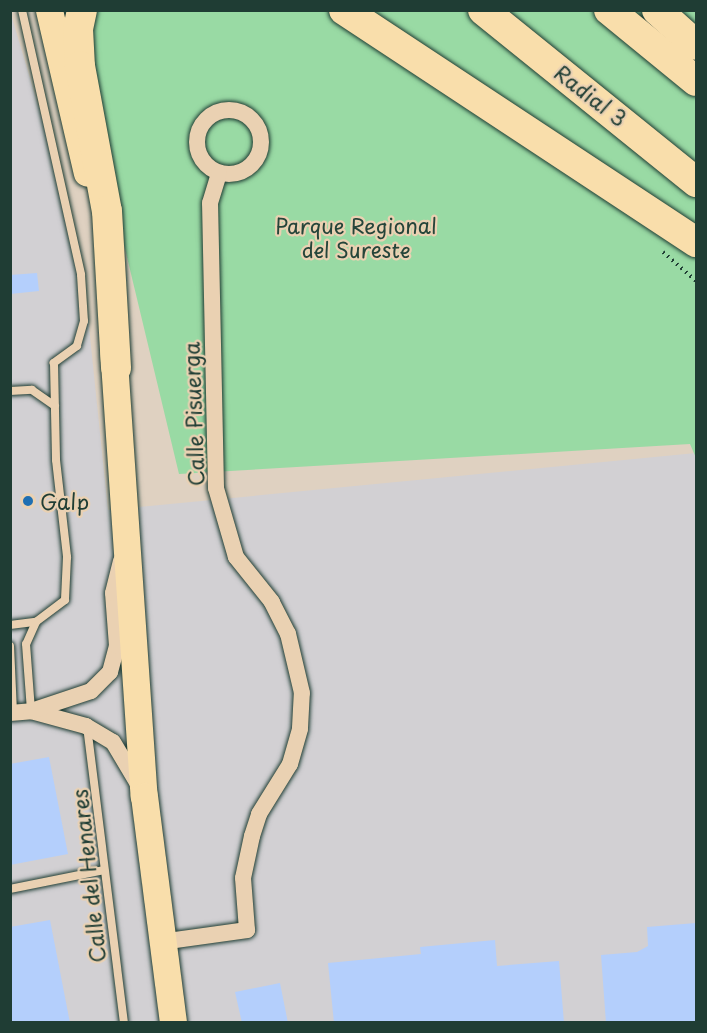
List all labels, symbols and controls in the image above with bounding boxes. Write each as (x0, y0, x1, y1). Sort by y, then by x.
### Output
street label: Radial 3 (550, 59, 632, 131)
park label: Parque Regional del Sureste (275, 212, 437, 262)
street label: Calle Pisuerga (178, 341, 208, 487)
place label: Galp (40, 488, 89, 514)
marker: Galp (21, 494, 35, 508)
street label: Calle del Henares (66, 786, 110, 966)

